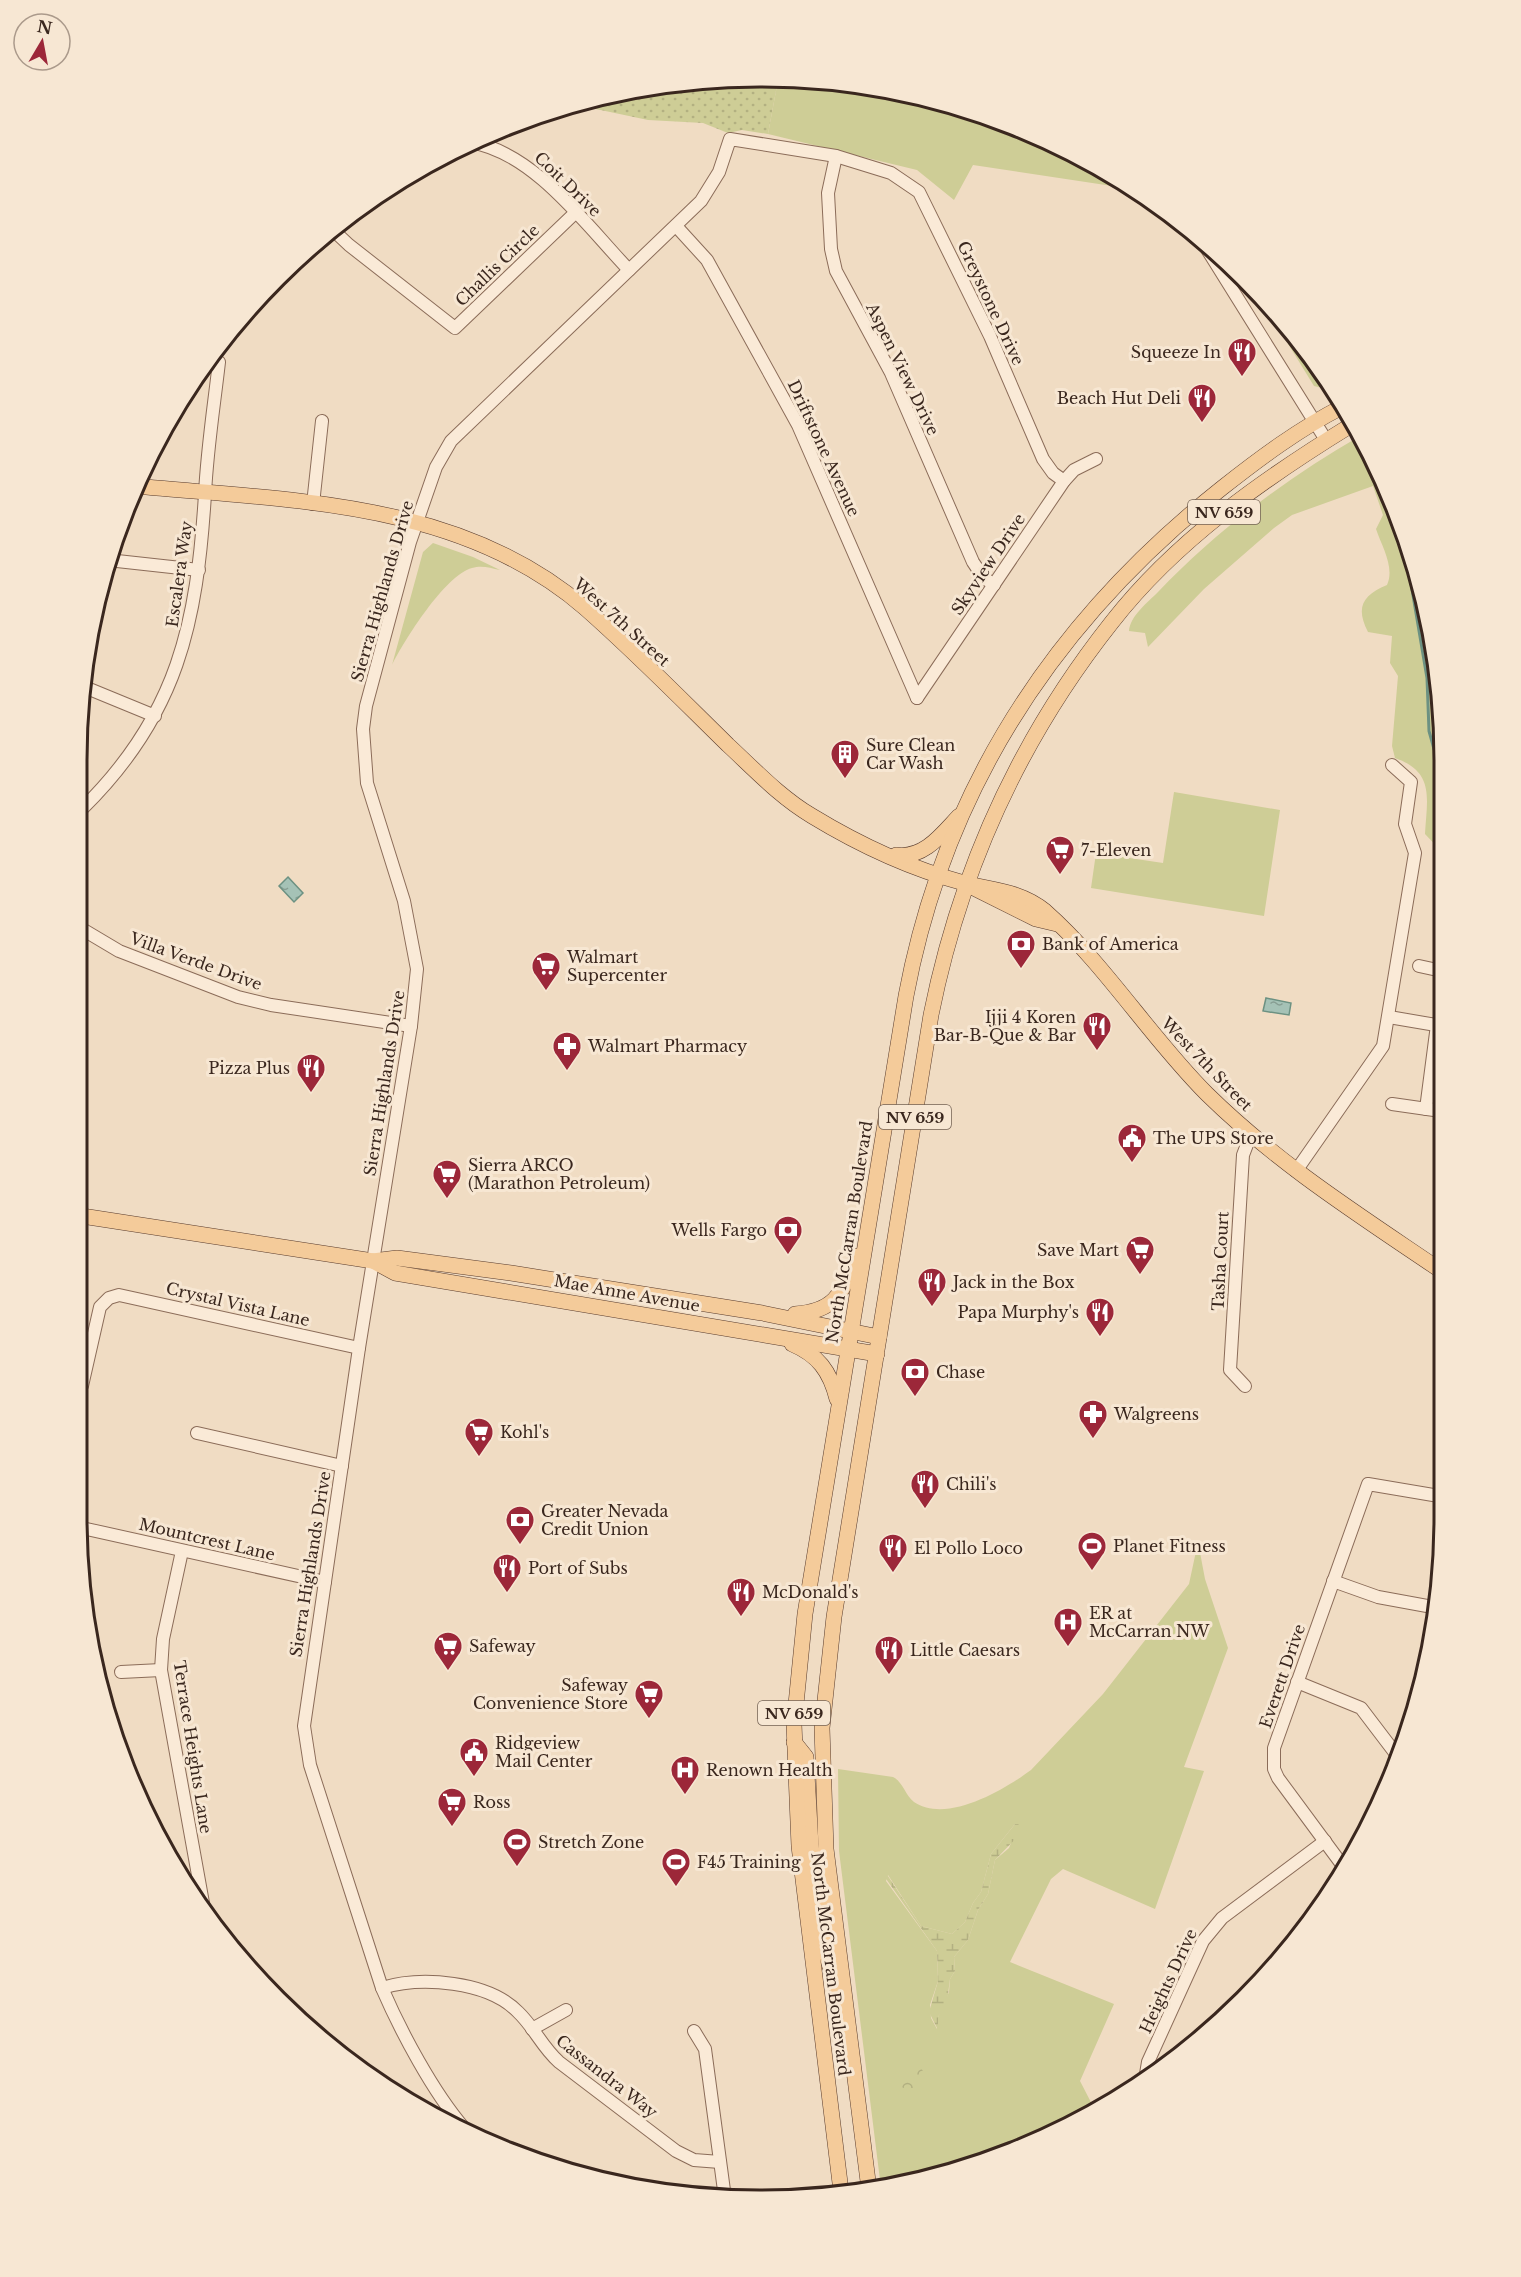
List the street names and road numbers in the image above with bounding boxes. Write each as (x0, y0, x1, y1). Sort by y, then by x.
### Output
street label: Coit Drive (530, 147, 606, 221)
street label: Challis Circle (451, 220, 543, 310)
street label: Greystone Drive (953, 238, 1029, 368)
street label: Aspen View Drive (862, 299, 944, 439)
street label: Driftstone Avenue (784, 376, 864, 520)
street label: Sierra Highlands Drive (347, 498, 417, 684)
road number: NV 659 (1188, 500, 1260, 524)
street label: Skyview Drive (947, 509, 1029, 619)
street label: Escalera Way (162, 519, 196, 628)
street label: West 7th Street (569, 573, 674, 670)
street label: Villa Verde Drive (126, 927, 265, 994)
street label: Sierra Highlands Drive (359, 989, 409, 1177)
street label: West 7th Street (1157, 1012, 1257, 1115)
road number: NV 659 (879, 1105, 951, 1129)
street label: North McCarran Boulevard (822, 1119, 877, 1345)
street label: Tasha Court (1207, 1211, 1233, 1311)
street label: Mae Anne Avenue (552, 1270, 702, 1316)
street label: Crystal Vista Lane (164, 1278, 312, 1330)
street label: Sierra Highlands Drive (285, 1470, 335, 1658)
street label: Mountcrest Lane (137, 1514, 277, 1564)
street label: Everett Drive (1255, 1621, 1309, 1731)
street label: Terrace Heights Lane (169, 1659, 217, 1835)
road number: NV 659 (758, 1701, 830, 1725)
street label: North McCarran Boulevard (807, 1851, 855, 2077)
street label: Heights Drive (1135, 1925, 1201, 2037)
street label: Cassandra Way (552, 2030, 662, 2122)

